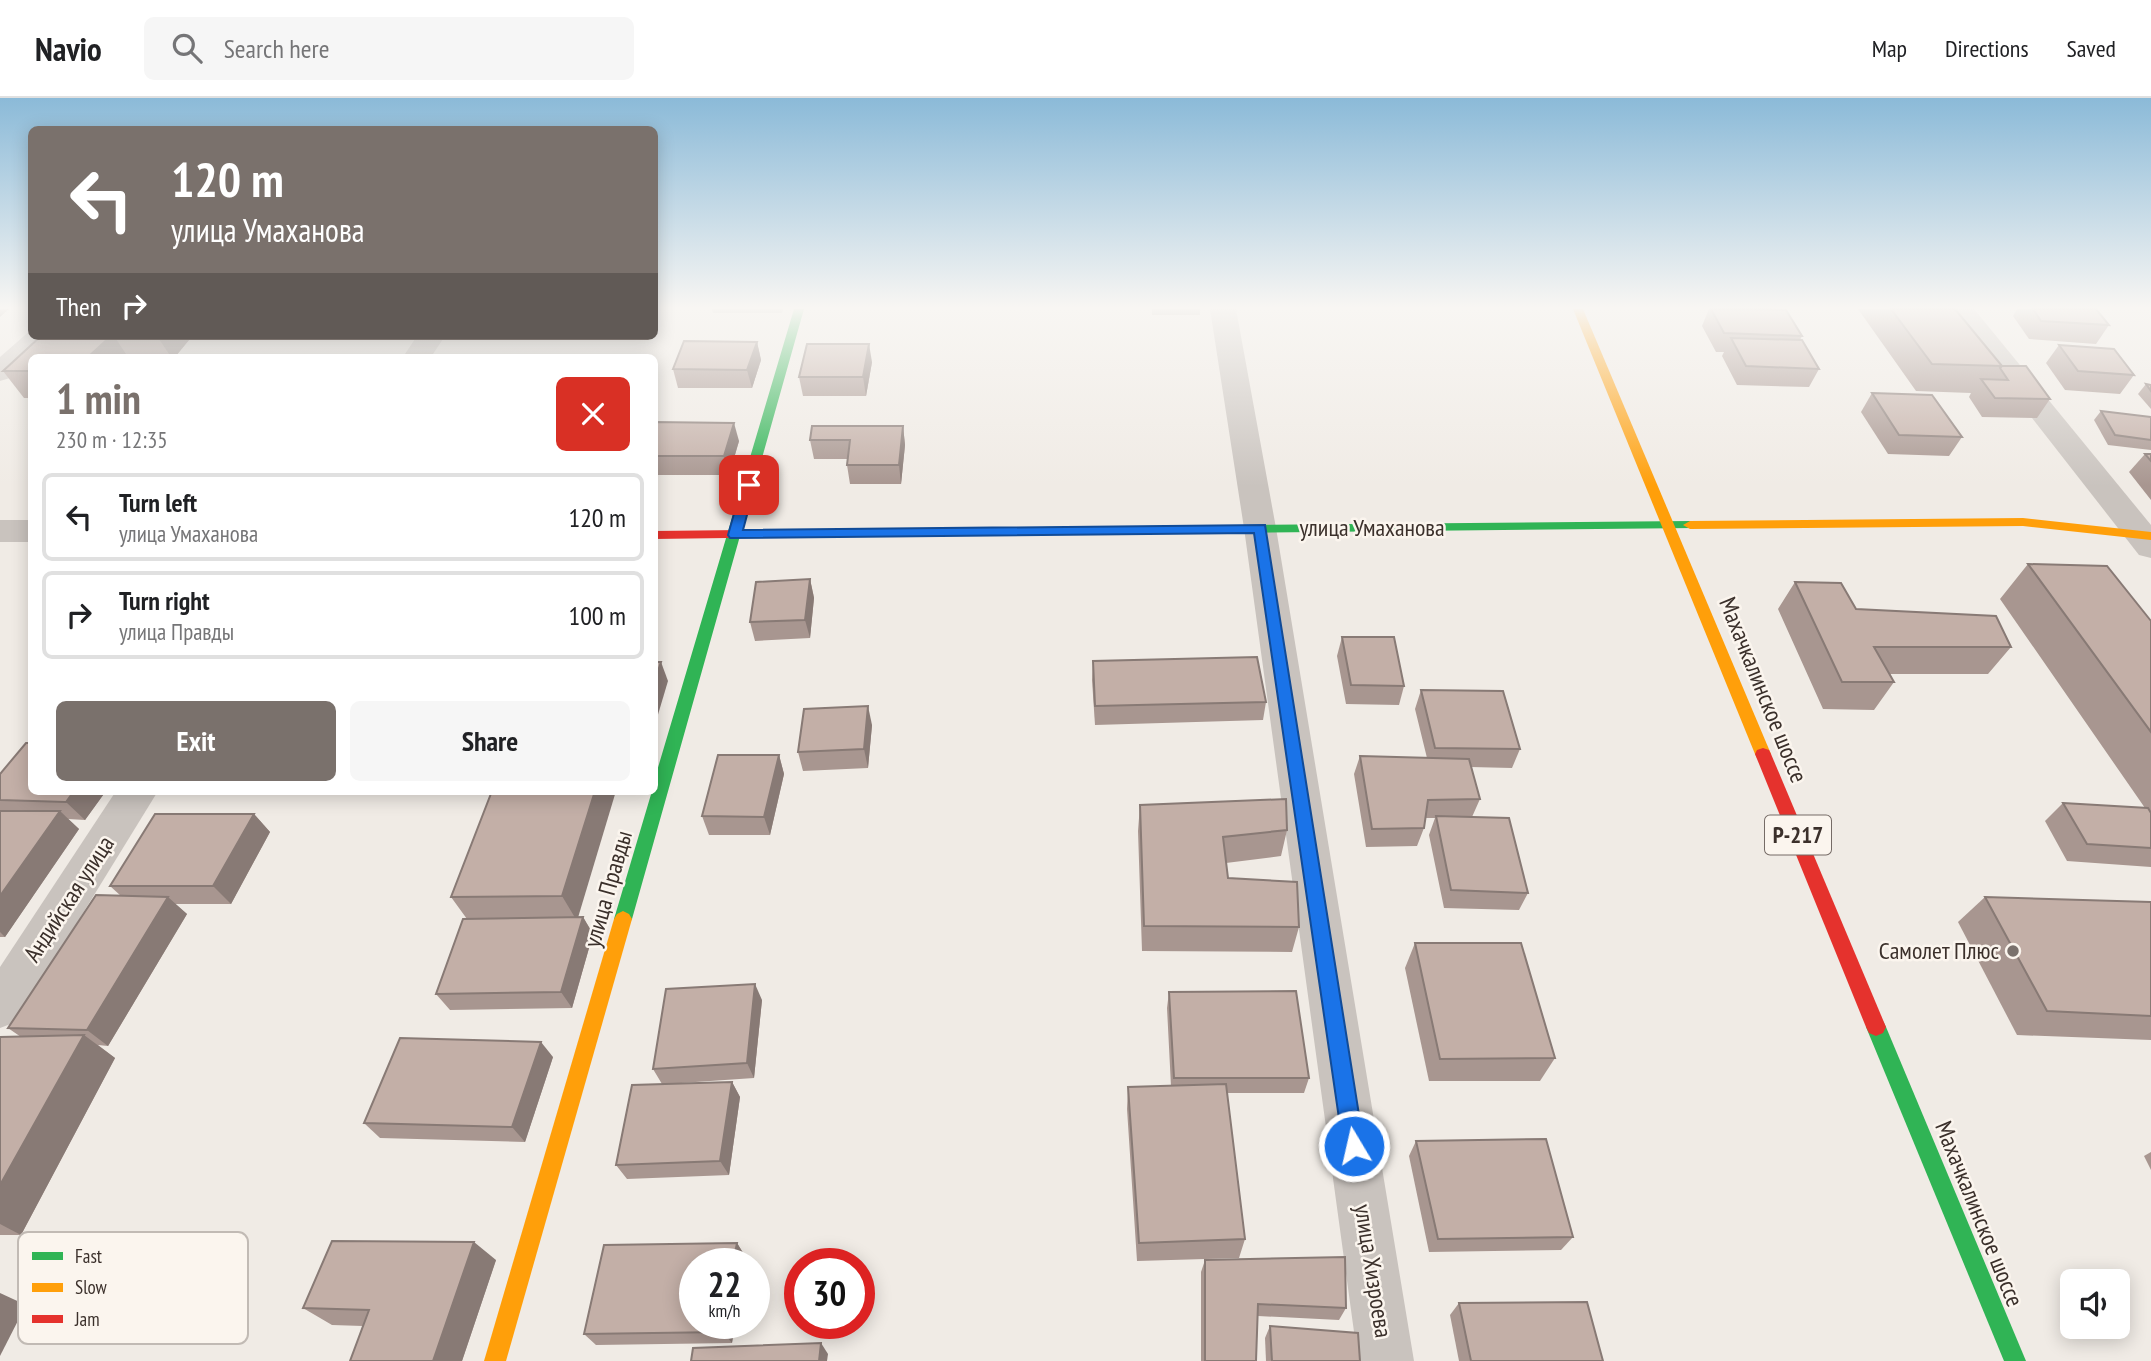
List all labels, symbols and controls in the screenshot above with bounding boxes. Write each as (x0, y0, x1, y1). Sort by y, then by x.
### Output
search box (144, 17, 634, 80)
text: Navio (35, 27, 102, 70)
icon: search (168, 29, 206, 67)
text: Search here (224, 32, 329, 65)
text: Map (1872, 33, 1907, 64)
text: Directions (1945, 33, 2029, 64)
text: Saved (2067, 33, 2116, 64)
text: 120 m (171, 147, 284, 211)
icon: left (56, 154, 147, 245)
text: улица Умаханова (171, 209, 365, 251)
icon: right (115, 287, 153, 325)
text: Then (56, 290, 101, 323)
text: 1 min (56, 371, 141, 426)
button: close (556, 377, 630, 451)
text: 230 m · 12:35 (56, 425, 168, 454)
pin (719, 455, 779, 515)
icon: arrive (730, 466, 768, 504)
text: Turn left (119, 486, 197, 519)
icon: left (60, 498, 98, 536)
text: 120 m (568, 501, 626, 534)
street label: улица Умаханова (1299, 512, 1445, 543)
text: улица Умаханова (119, 519, 258, 548)
text: Turn right (119, 584, 210, 617)
street label: Махачкалинское шоссе (1712, 593, 1815, 787)
icon: right (60, 596, 98, 634)
text: 100 m (568, 599, 626, 632)
text: улица Правды (119, 617, 234, 646)
button: Exit (56, 701, 336, 781)
button: Share (350, 701, 630, 781)
road number: Р-217 (1765, 816, 1831, 855)
street label: улица Правды (576, 827, 639, 951)
street label: Андийская улица (16, 830, 121, 968)
place label: Самолет Плюс (1879, 935, 1999, 966)
marker: Самолет Плюс (2005, 943, 2021, 959)
position arrow (1317, 1109, 1391, 1183)
street label: Махачкалинское шоссе (1928, 1117, 2031, 1311)
street label: улица Хизроева (1348, 1202, 1399, 1340)
legend (18, 1232, 248, 1344)
text: Fast (75, 1244, 103, 1268)
speed limit sign: 30 (784, 1248, 875, 1339)
text: 22 (708, 1261, 741, 1307)
map controls (2060, 1269, 2130, 1339)
button: sound (2060, 1269, 2130, 1339)
text: Slow (75, 1275, 108, 1299)
text: km/h (709, 1299, 740, 1322)
text: Jam (74, 1307, 100, 1331)

